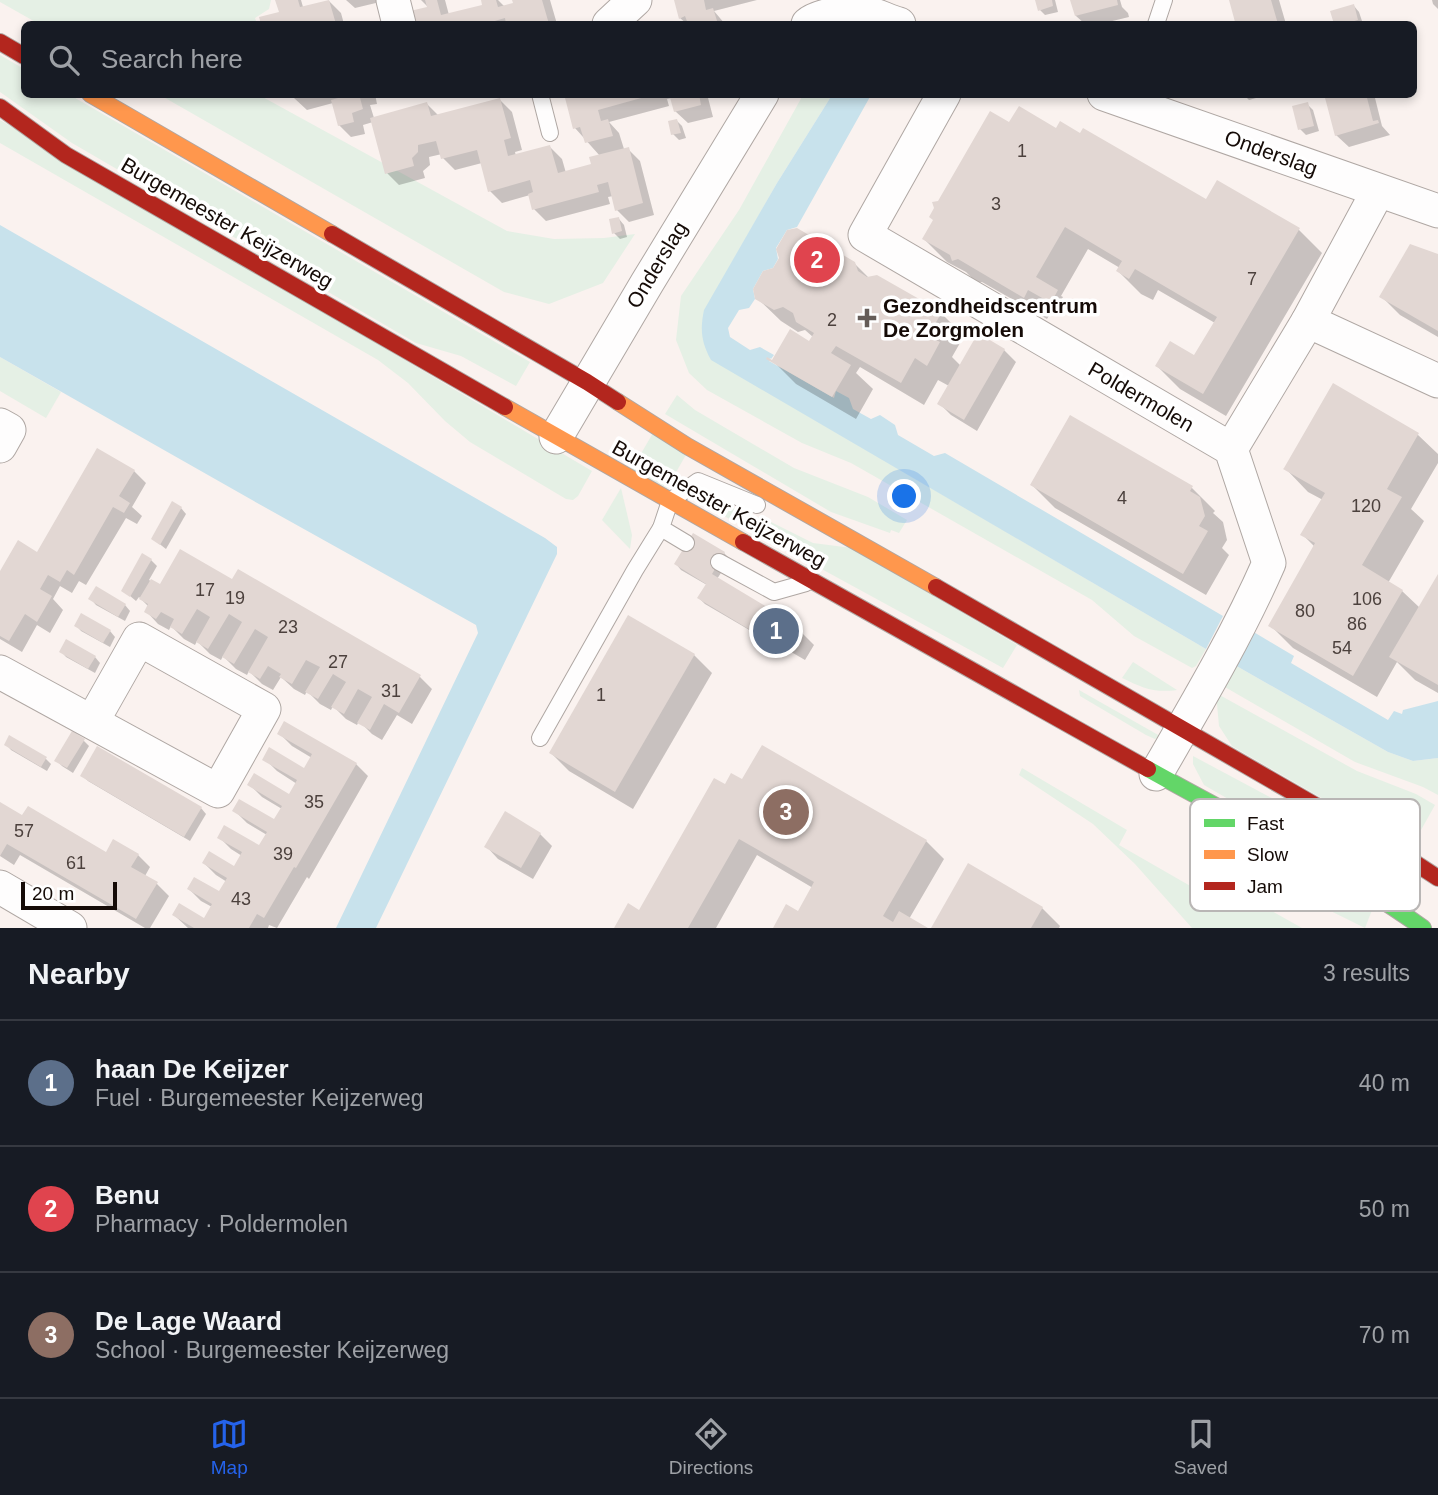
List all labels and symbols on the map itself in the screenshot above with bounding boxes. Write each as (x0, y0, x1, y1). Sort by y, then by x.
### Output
street label: Onderslag (1222, 125, 1321, 180)
house number: 1 (1017, 141, 1027, 161)
street label: Burgemeester Keijzerweg (117, 152, 337, 293)
house number: 3 (991, 194, 1001, 214)
street label: Onderslag (622, 217, 691, 312)
pin: 2 (794, 234, 840, 286)
house number: 7 (1247, 269, 1257, 289)
place label: Gezondheidscentrum De Zorgmolen (883, 294, 1098, 341)
marker: Gezondheidscentrum De Zorgmolen (857, 308, 877, 328)
house number: 2 (827, 310, 837, 330)
street label: Poldermolen (1084, 357, 1198, 436)
street label: Burgemeester Keijzerweg (609, 435, 830, 572)
your location (887, 479, 921, 513)
house number: 4 (1117, 488, 1127, 508)
house number: 120 (1351, 496, 1381, 516)
house number: 17 (195, 580, 215, 600)
house number: 19 (225, 588, 245, 608)
house number: 106 (1352, 589, 1382, 609)
house number: 80 (1295, 601, 1315, 621)
pin: 1 (753, 605, 799, 657)
house number: 86 (1347, 614, 1367, 634)
house number: 23 (278, 617, 298, 637)
house number: 54 (1332, 638, 1352, 658)
house number: 27 (328, 652, 348, 672)
house number: 31 (381, 681, 401, 701)
house number: 1 (596, 685, 606, 705)
pin: 3 (763, 786, 809, 838)
house number: 35 (304, 792, 324, 812)
legend (1190, 799, 1420, 911)
text: Fast (1247, 813, 1285, 834)
house number: 57 (14, 821, 34, 841)
house number: 39 (273, 844, 293, 864)
text: Slow (1247, 844, 1288, 865)
house number: 61 (66, 853, 86, 873)
text: Jam (1247, 876, 1283, 897)
scale bar (21, 879, 117, 911)
house number: 43 (231, 889, 251, 909)

